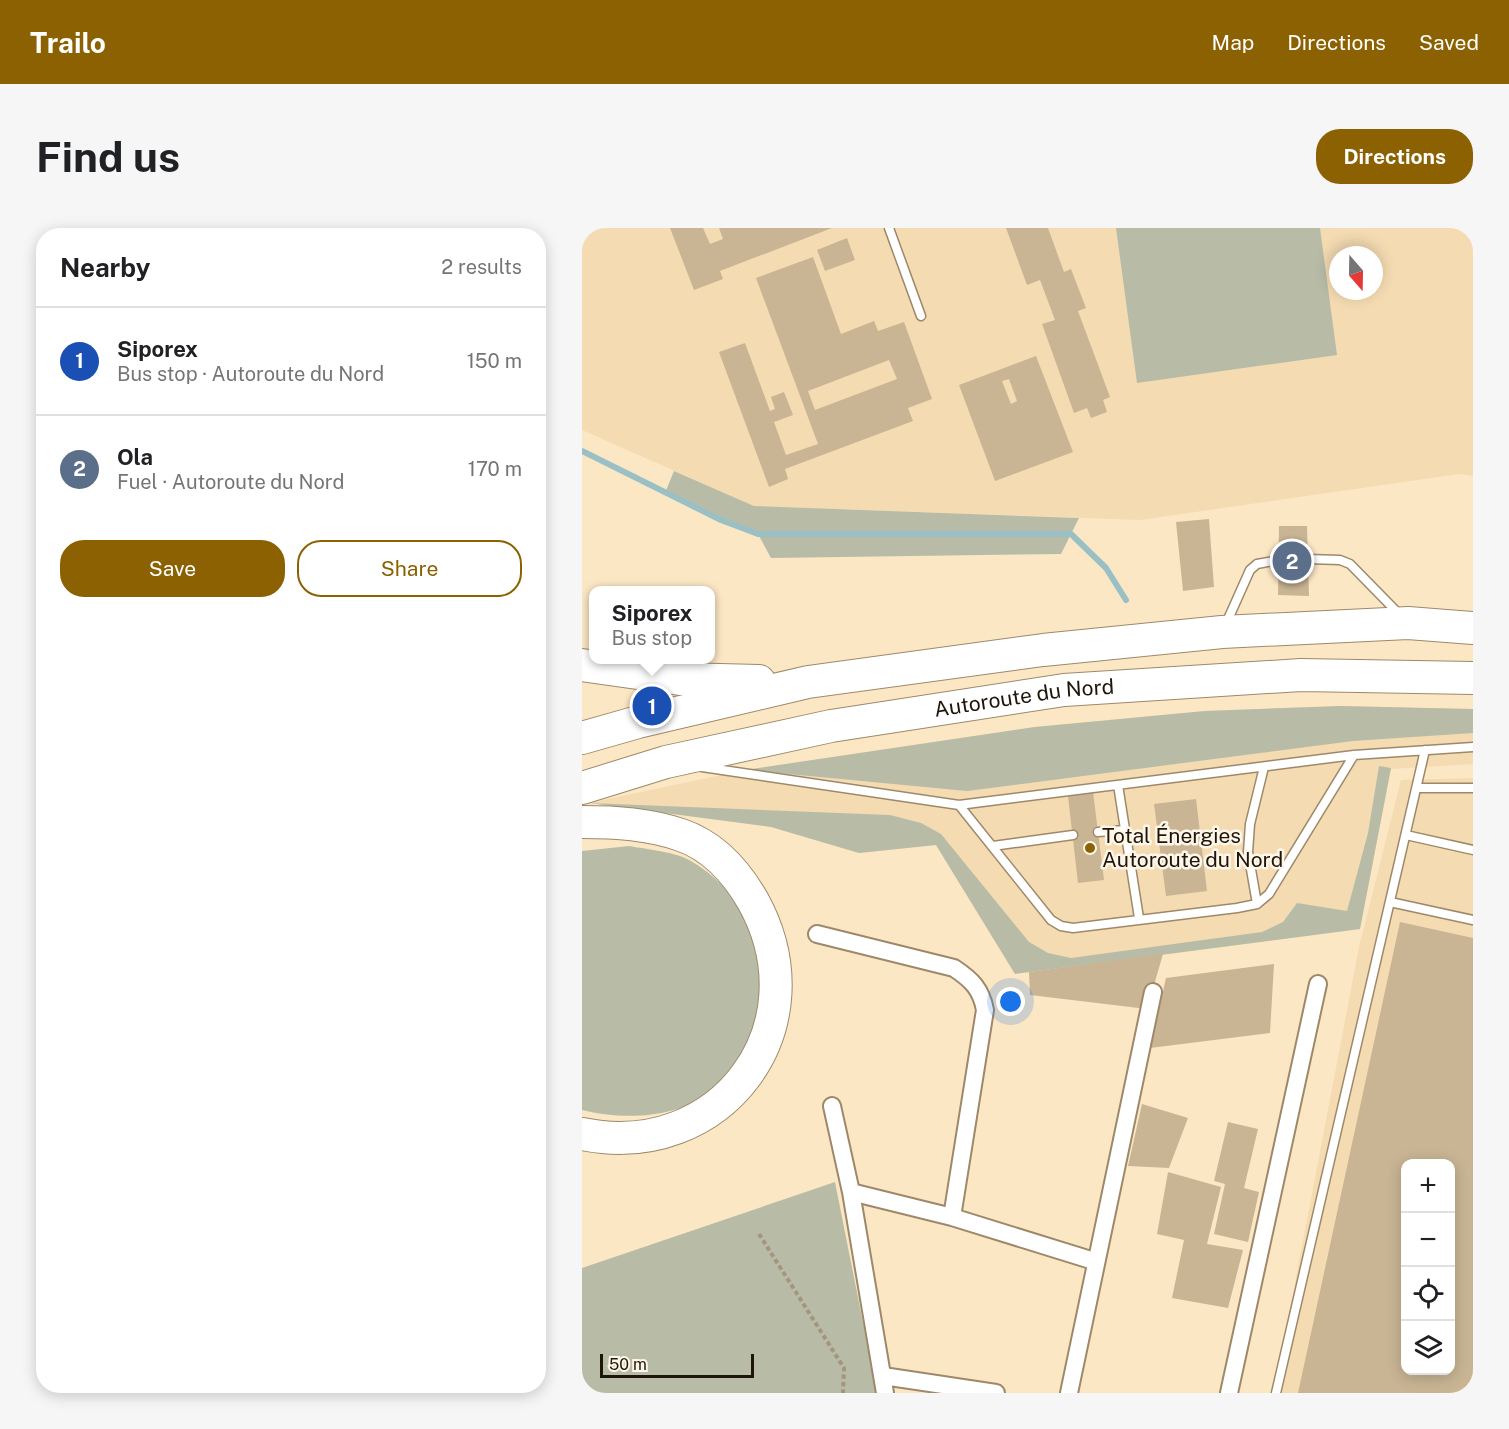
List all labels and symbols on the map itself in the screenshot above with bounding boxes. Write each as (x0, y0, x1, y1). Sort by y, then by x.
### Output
north arrow (1329, 246, 1383, 300)
pin: 2 (1272, 538, 1312, 584)
street label: Autoroute du Nord (932, 674, 1115, 722)
pin: 1 (632, 684, 672, 728)
place label: Total Énergies Autoroute du Nord (1102, 823, 1283, 872)
marker: Total Énergies Autoroute du Nord (1083, 841, 1097, 855)
your location (996, 987, 1025, 1016)
scale bar (600, 1351, 754, 1378)

